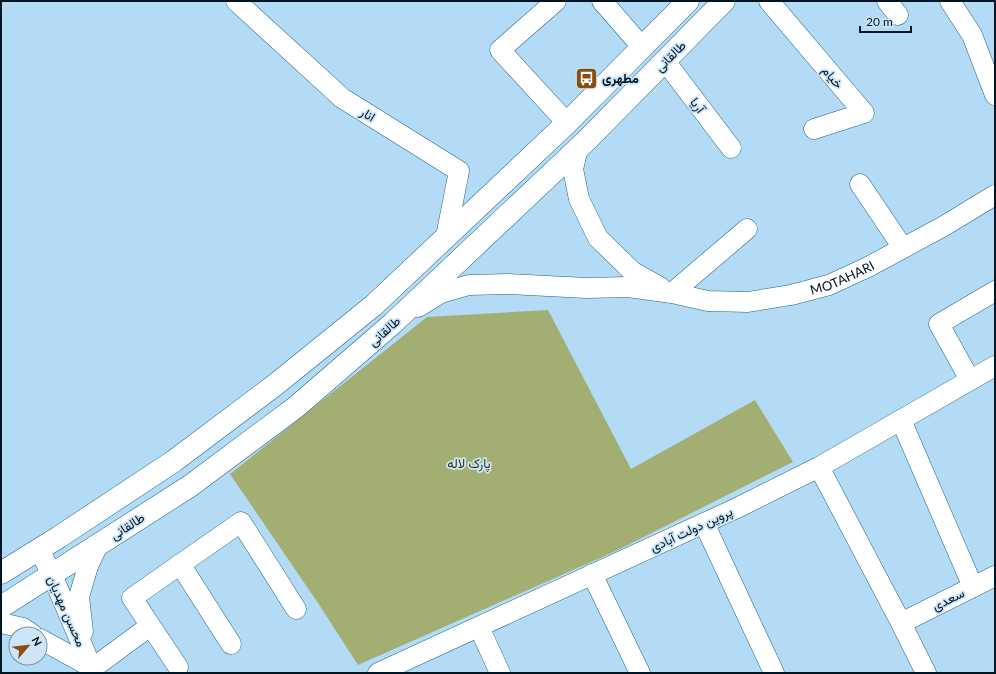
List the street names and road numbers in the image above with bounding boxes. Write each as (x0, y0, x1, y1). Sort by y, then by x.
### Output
street label: طالقانی (651, 37, 690, 76)
street label: خیام (818, 62, 847, 92)
street label: آریا (686, 94, 709, 117)
street label: انار (356, 103, 378, 125)
street label: MOTAHARI (808, 257, 877, 298)
street label: طالقانی (365, 312, 404, 350)
street label: پروین دولت آبادی (647, 503, 736, 557)
street label: طالقانی (107, 509, 148, 544)
street label: محسن مهدیان (43, 573, 90, 649)
street label: سعدی (929, 584, 967, 614)

